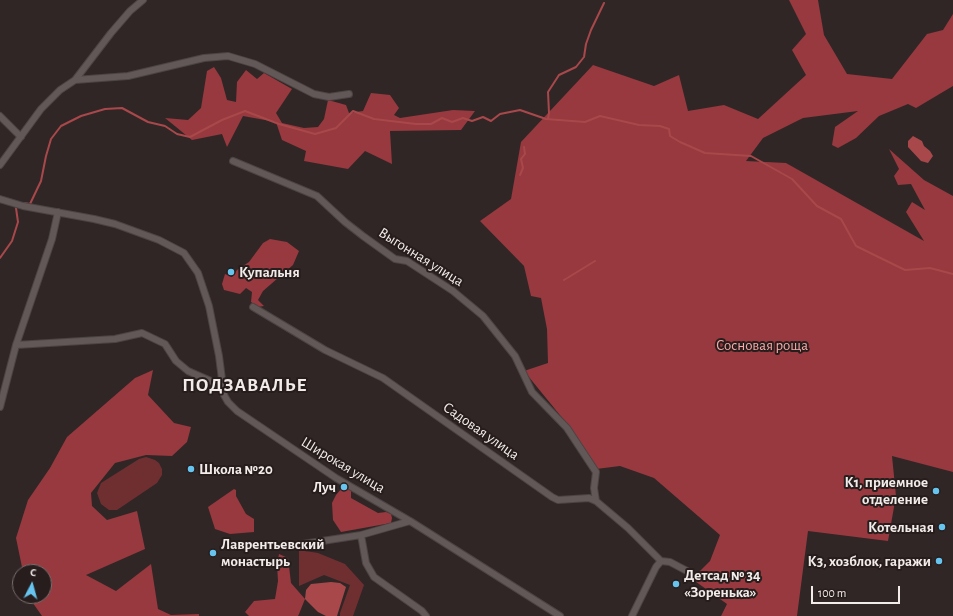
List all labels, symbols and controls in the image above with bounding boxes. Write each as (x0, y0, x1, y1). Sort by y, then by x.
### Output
street label: Выгонная улица (375, 224, 467, 290)
place label: Купальня (239, 263, 300, 281)
marker: Купальня (226, 267, 236, 277)
park label: Сосновая роща (716, 336, 808, 354)
district label: ПОДЗАВАЛЬЕ (182, 374, 308, 396)
street label: Садовая улица (439, 398, 523, 464)
street label: Широкая улица (298, 433, 388, 497)
place label: Школа №20 (199, 460, 273, 478)
marker: Школа №20 (186, 464, 196, 474)
place label: К1, приемное отделение (845, 473, 928, 508)
place label: Луч (313, 478, 336, 496)
marker: Луч (339, 482, 349, 492)
marker: К1, приемное отделение (931, 486, 941, 496)
place label: Котельная (868, 518, 934, 536)
marker: Котельная (937, 522, 947, 532)
place label: Лаврентьевский монастырь (221, 535, 324, 570)
marker: Лаврентьевский монастырь (208, 548, 218, 558)
place label: К3, хозблок, гаражи (808, 552, 931, 570)
marker: К3, хозблок, гаражи (934, 556, 944, 566)
north arrow (12, 564, 52, 604)
place label: Детсад № 34 «Зоренька» (684, 566, 761, 601)
text: С (30, 567, 37, 578)
scale bar (813, 578, 902, 604)
marker: Детсад № 34 «Зоренька» (671, 579, 681, 589)
text: 100 m (818, 587, 846, 599)

